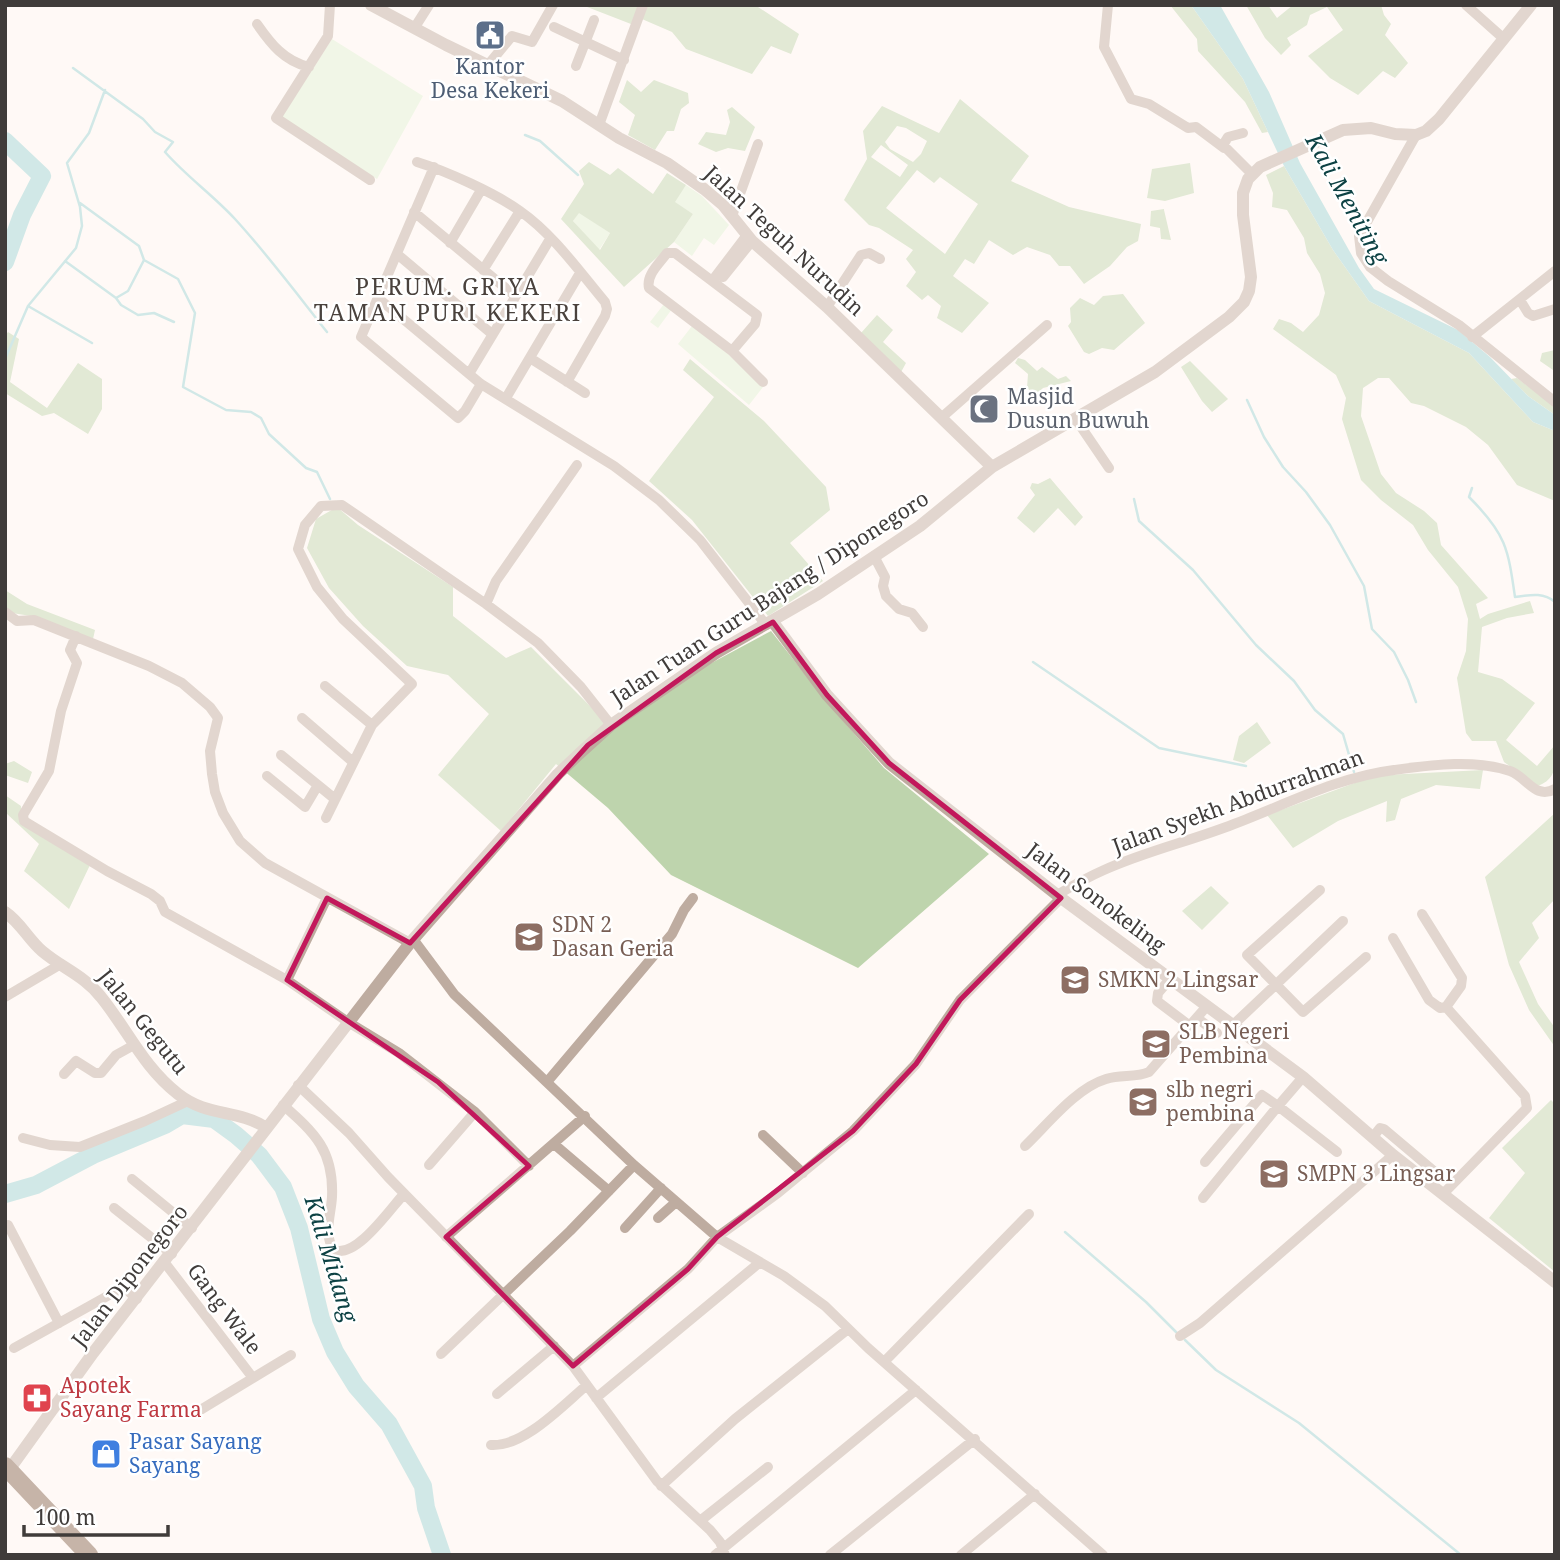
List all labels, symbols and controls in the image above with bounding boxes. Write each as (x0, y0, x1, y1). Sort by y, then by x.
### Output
public building icon: Kantor Desa Kekeri (473, 18, 507, 52)
place label: Kantor Desa Kekeri (431, 52, 550, 104)
water label: Kali Meniting (1298, 126, 1398, 271)
street label: Jalan Teguh Nurudin (698, 158, 871, 322)
district label: PERUM. GRIYA TAMAN PURI KEKERI (314, 270, 582, 328)
place label: Masjid Dusun Buwuh (1007, 382, 1149, 434)
mosque icon: Masjid Dusun Buwuh (967, 392, 1001, 426)
street label: Jalan Tuan Guru Bajang / Diponegoro (604, 484, 934, 711)
street label: Jalan Syekh Abdurrahman (1107, 742, 1367, 860)
street label: Jalan Sonokeling (1021, 835, 1172, 959)
place label: SDN 2 Dasan Geria (552, 910, 674, 962)
school or university icon: SDN 2 Dasan Geria (512, 920, 546, 954)
street label: Jalan Gegutu (92, 962, 195, 1080)
school or university icon: SMKN 2 Lingsar (1058, 963, 1092, 997)
place label: SMKN 2 Lingsar (1098, 965, 1258, 993)
place label: SLB Negeri Pembina (1179, 1017, 1289, 1069)
school or university icon: SLB Negeri Pembina (1139, 1027, 1173, 1061)
place label: slb negri pembina (1166, 1075, 1255, 1127)
school or university icon: slb negri pembina (1126, 1085, 1160, 1119)
school or university icon: SMPN 3 Lingsar (1257, 1157, 1291, 1191)
place label: SMPN 3 Lingsar (1297, 1159, 1455, 1187)
water label: Kali Midang (297, 1190, 367, 1327)
street label: Jalan Diponegoro (64, 1198, 194, 1353)
street label: Gang Wale (181, 1257, 268, 1360)
place label: Apotek Sayang Farma (60, 1371, 202, 1423)
pharmacy icon: Apotek Sayang Farma (20, 1381, 54, 1415)
place label: Pasar Sayang Sayang (129, 1427, 262, 1479)
shop icon: Pasar Sayang Sayang (89, 1437, 123, 1471)
scale bar (24, 1494, 168, 1538)
text: 100 m (35, 1503, 96, 1531)

